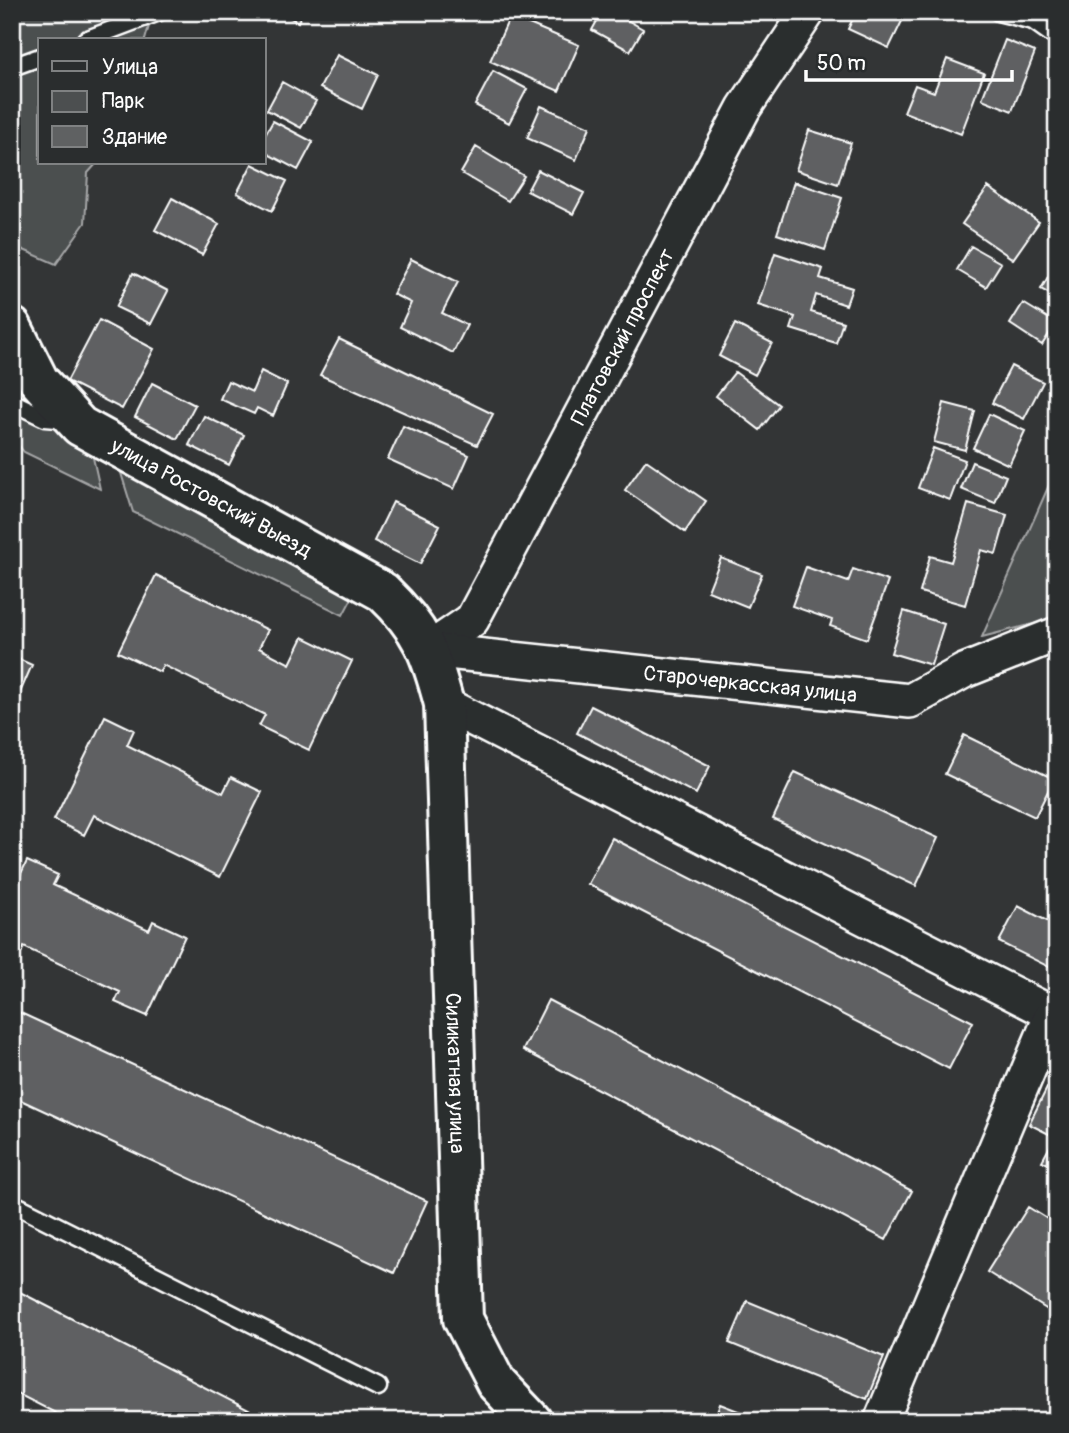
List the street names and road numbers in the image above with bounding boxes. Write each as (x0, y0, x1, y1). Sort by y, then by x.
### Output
street label: Платовский проспект (565, 243, 681, 430)
street label: улица Ростовский Выезд (105, 432, 317, 564)
street label: Старочеркасская улица (642, 659, 858, 709)
street label: Силикатная улица (439, 992, 471, 1154)

